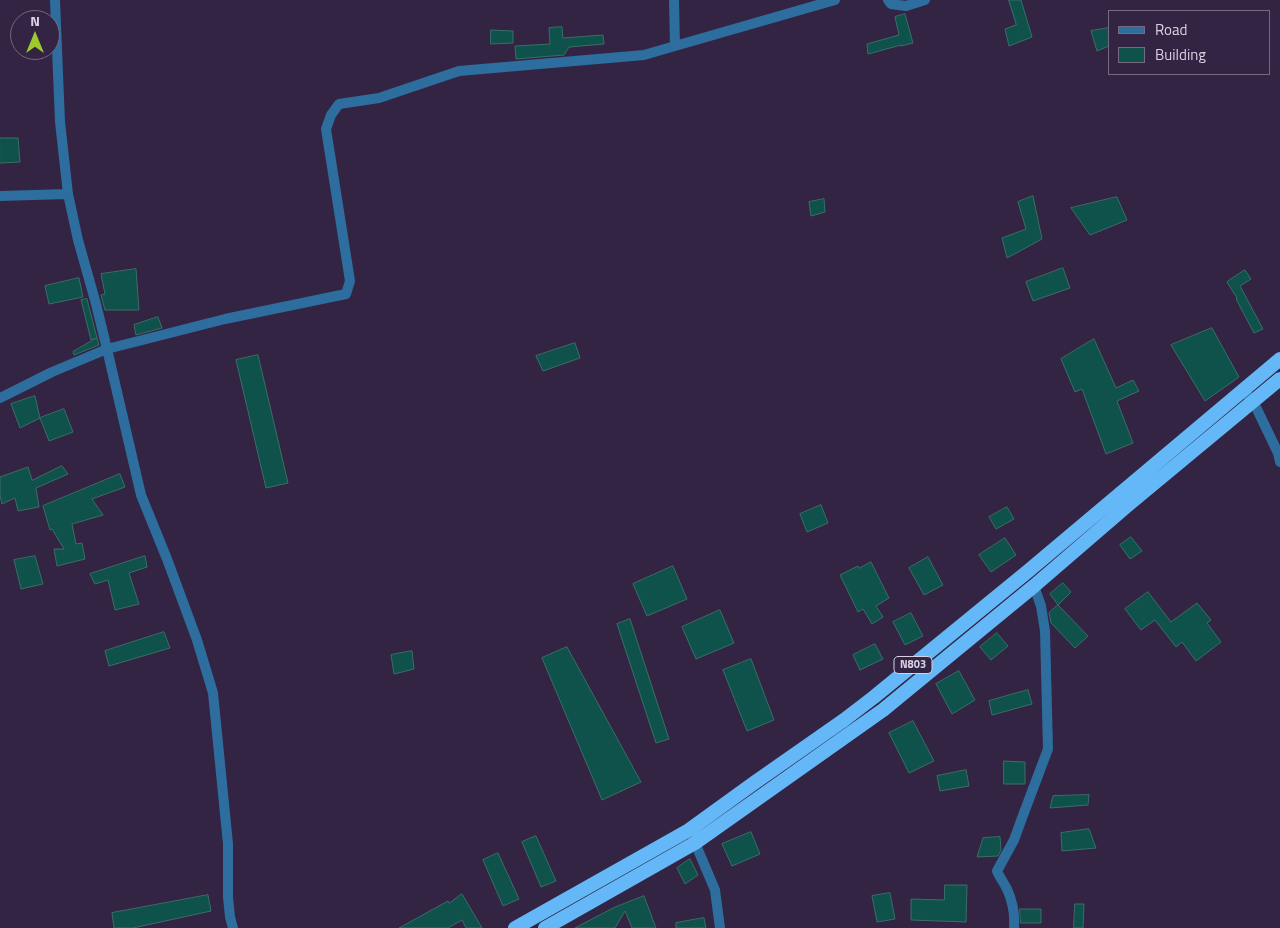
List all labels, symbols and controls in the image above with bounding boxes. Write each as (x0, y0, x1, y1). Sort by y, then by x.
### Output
north arrow (10, 10, 60, 60)
text: N (30, 10, 40, 31)
legend (1108, 10, 1270, 75)
text: Road (1155, 18, 1187, 41)
text: Building (1155, 43, 1206, 66)
road number: N803 (894, 656, 932, 674)

